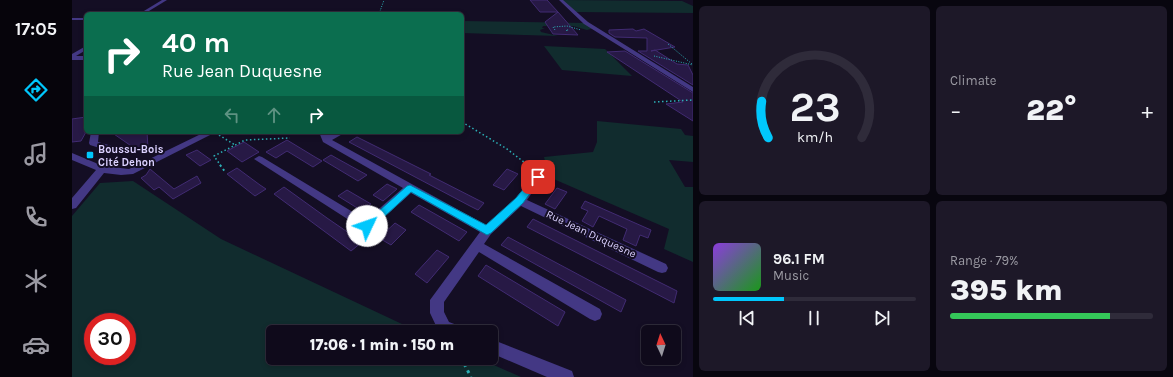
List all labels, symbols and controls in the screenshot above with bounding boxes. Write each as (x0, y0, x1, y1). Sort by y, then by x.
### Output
text: 17:05 (15, 18, 57, 40)
text: 40 m (162, 26, 230, 59)
icon: right (96, 28, 148, 80)
text: Rue Jean Duquesne (162, 60, 322, 82)
text: Climate (950, 73, 996, 88)
icon: directions (22, 76, 50, 104)
text: 23 (789, 83, 840, 131)
text: 22° (1026, 92, 1077, 128)
text: − (950, 98, 962, 124)
text: + (1141, 98, 1153, 124)
icon: left (221, 104, 243, 126)
icon: ahead (263, 104, 285, 126)
icon: right (305, 104, 327, 126)
text: km/h (796, 129, 833, 146)
icon: music (22, 140, 50, 168)
place label: Boussu-Bois Cité Dehon (98, 143, 164, 169)
marker: Boussu-Bois Cité Dehon (85, 150, 95, 160)
pin (521, 160, 555, 194)
icon: arrive (527, 166, 549, 188)
icon: phone (22, 203, 50, 231)
position arrow (346, 205, 388, 247)
street label: Rue Jean Duquesne (544, 207, 638, 261)
text: 96.1 FM (773, 250, 825, 268)
text: Range · 79% (950, 253, 1019, 268)
icon: climate (22, 267, 50, 295)
text: Music (773, 268, 809, 283)
text: 395 km (950, 272, 1063, 308)
icon: previous (736, 307, 758, 329)
icon: pause (803, 307, 825, 329)
icon: next (871, 307, 893, 329)
speed limit sign: 30 (84, 313, 136, 365)
north arrow (641, 325, 681, 365)
map controls (641, 325, 681, 365)
icon: car (22, 331, 50, 359)
text: 17:06 · 1 min · 150 m (310, 336, 454, 354)

